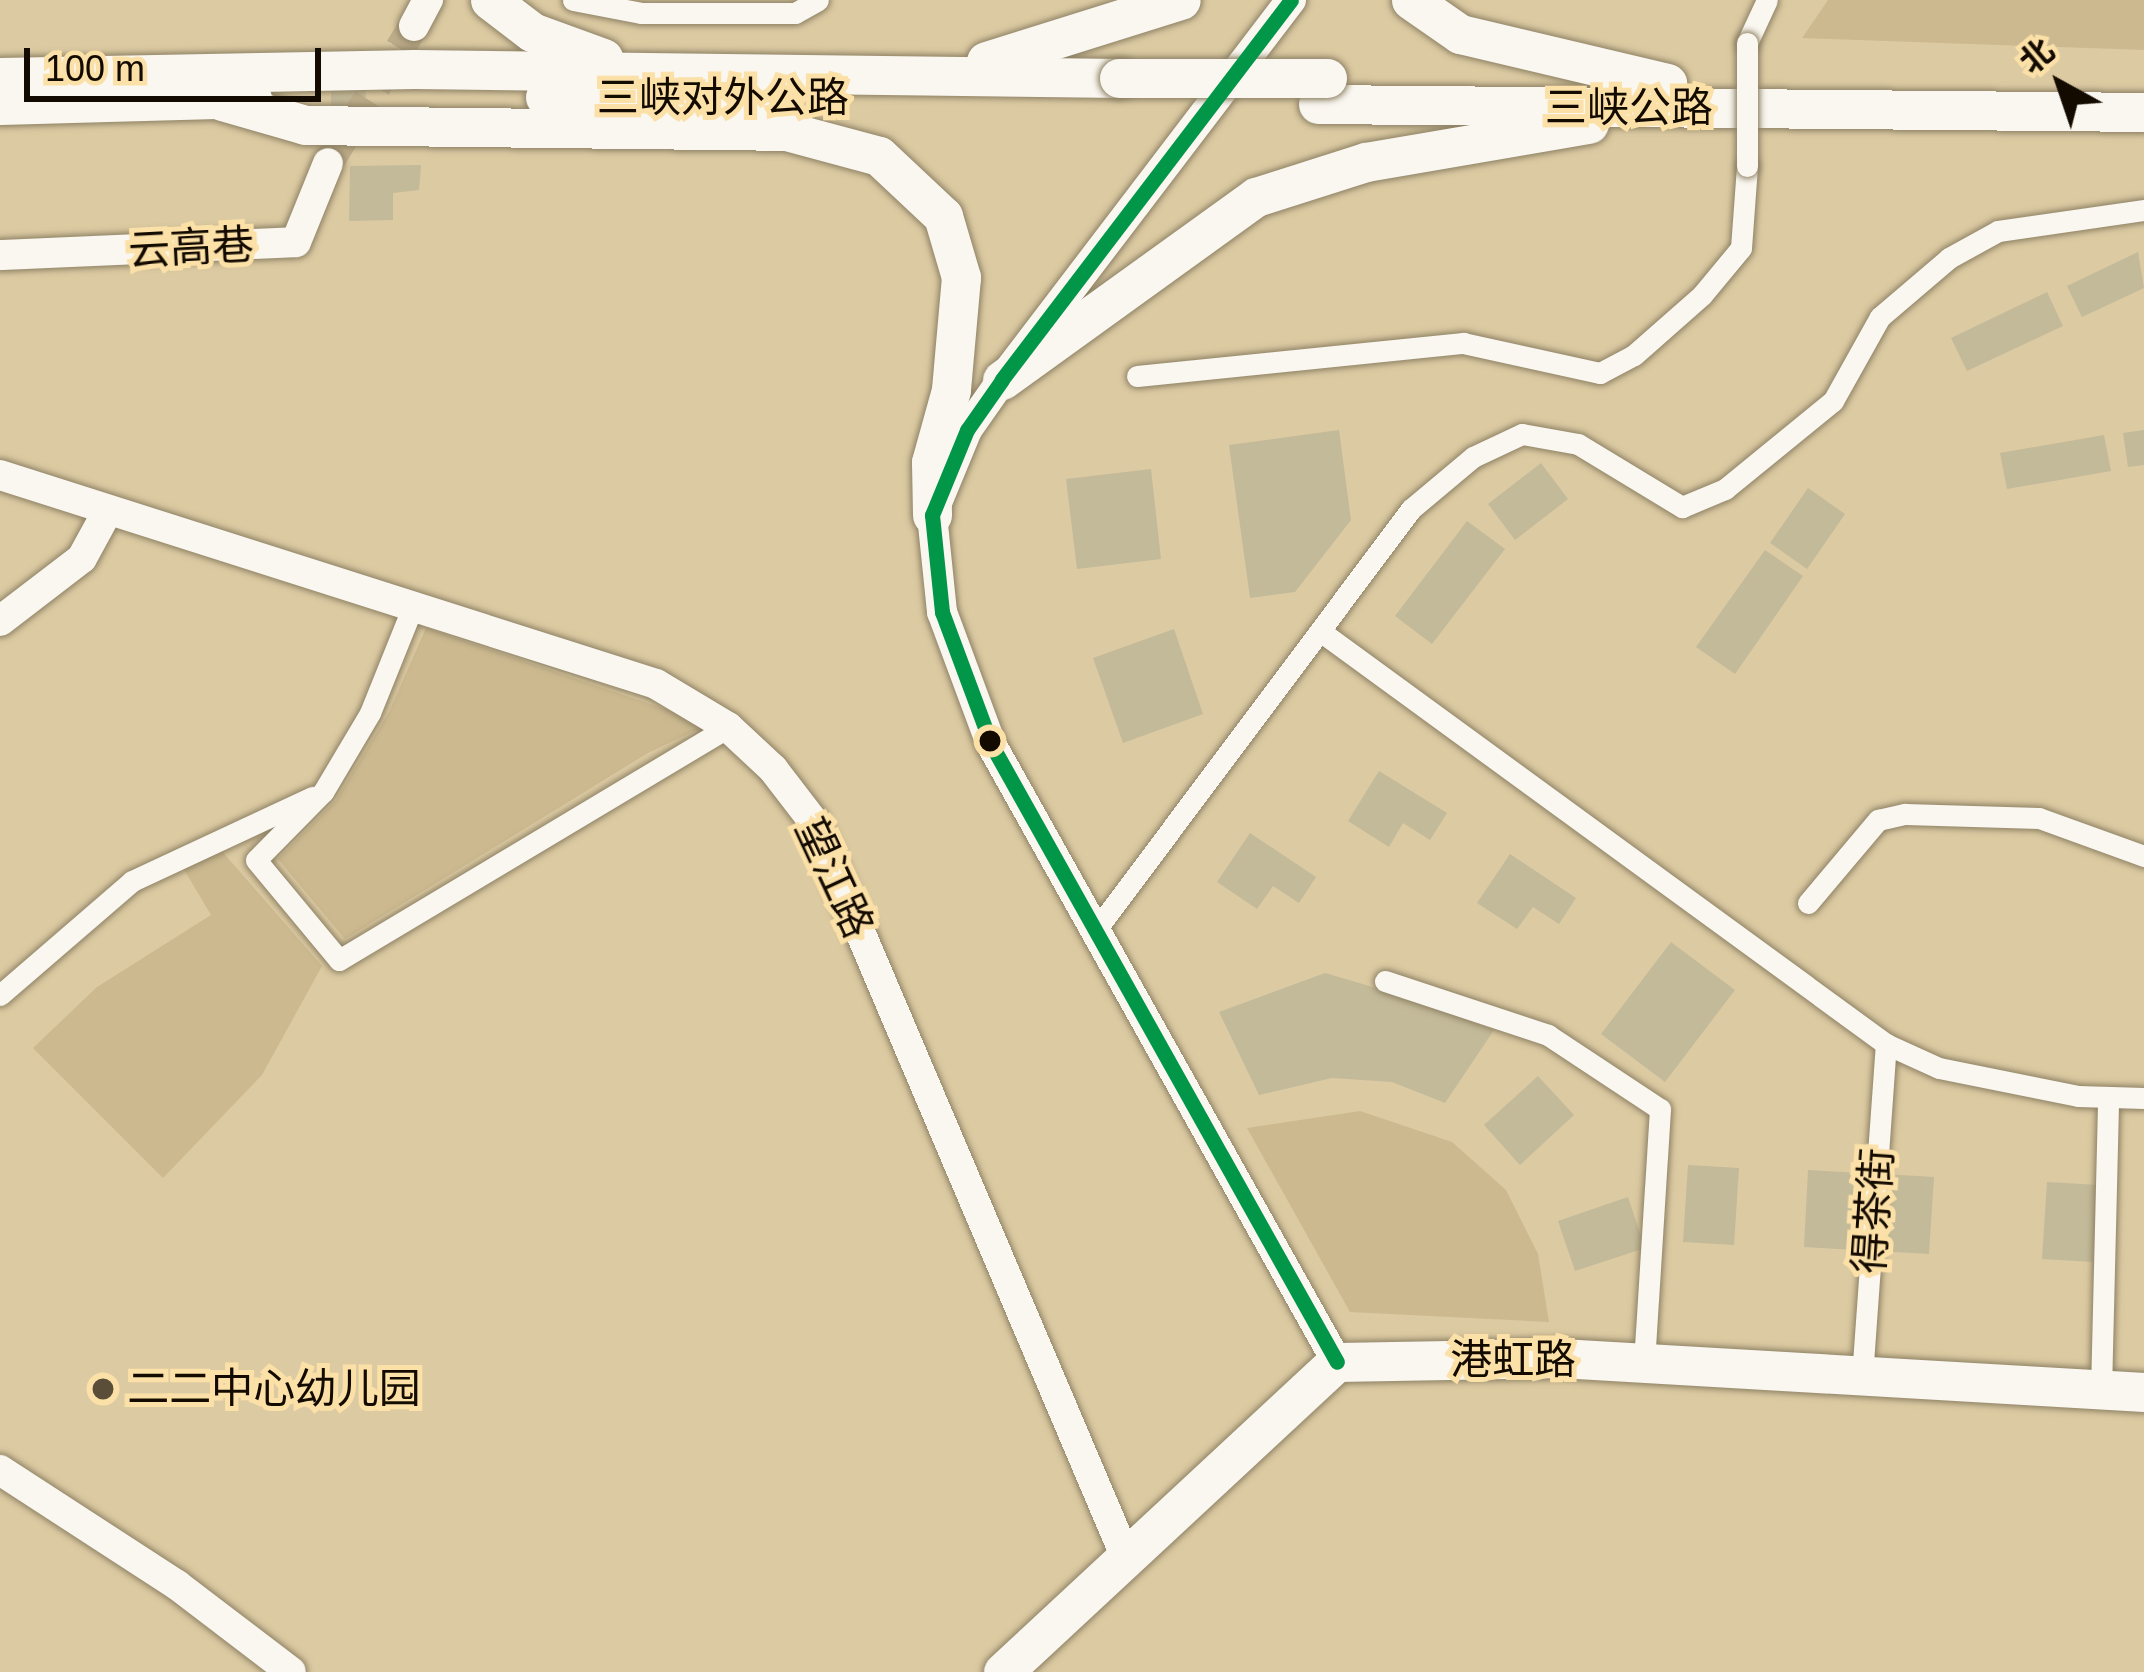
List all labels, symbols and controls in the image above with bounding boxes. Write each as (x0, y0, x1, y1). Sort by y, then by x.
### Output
scale bar (30, 24, 327, 98)
north arrow (2000, 24, 2120, 144)
text: 北 (2012, 31, 2061, 81)
text: 100 m (45, 48, 145, 89)
street label: 三峡对外公路 (597, 73, 849, 123)
street label: 三峡公路 (1545, 83, 1713, 133)
street label: 云高巷 (127, 220, 255, 276)
unlabelled marker (979, 730, 1001, 752)
street label: 望江路 (785, 810, 883, 946)
street label: 得茶街 (1844, 1146, 1904, 1276)
street label: 港虹路 (1450, 1335, 1576, 1385)
place label: 二二中心幼儿园 (127, 1364, 421, 1414)
marker: 二二中心幼儿园 (90, 1376, 116, 1402)

